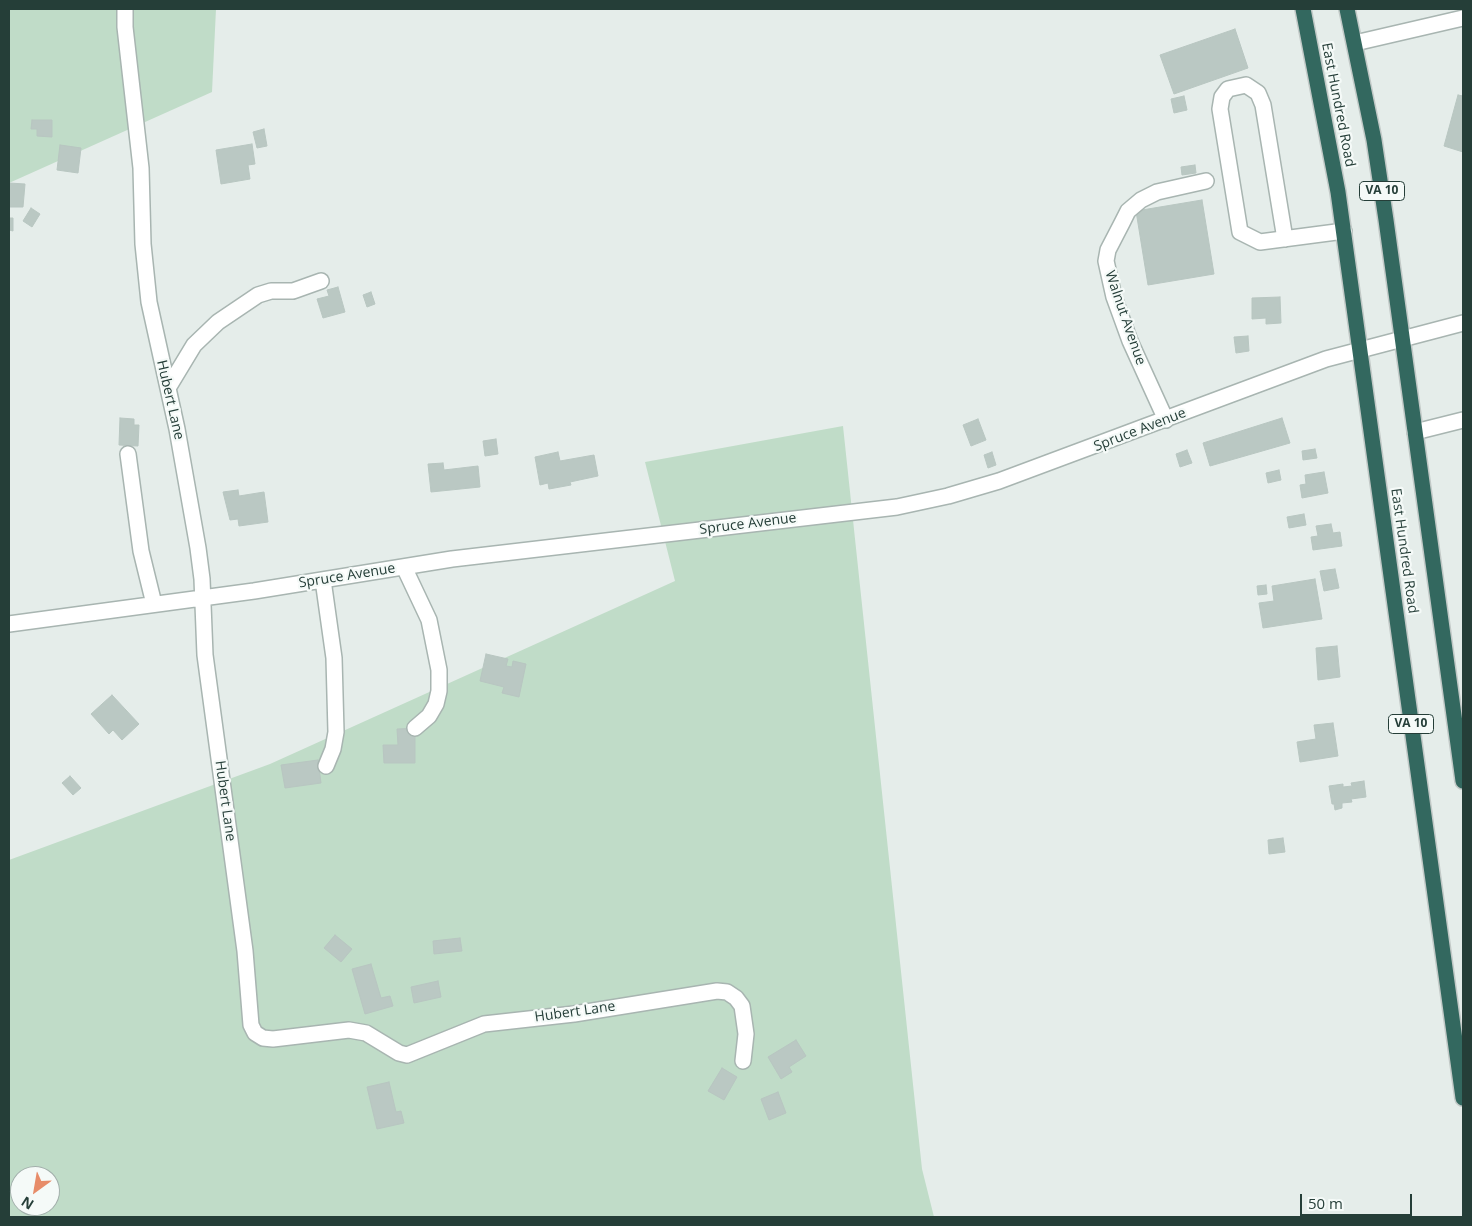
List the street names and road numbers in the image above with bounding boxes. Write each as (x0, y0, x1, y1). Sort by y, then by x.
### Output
street label: East Hundred Road (1318, 42, 1358, 168)
road number: VA 10 (1360, 182, 1404, 200)
street label: Walnut Avenue (1101, 269, 1149, 367)
street label: Hubert Lane (153, 359, 187, 441)
street label: Spruce Avenue (1091, 405, 1189, 455)
street label: East Hundred Road (1387, 487, 1421, 615)
street label: Spruce Avenue (699, 510, 797, 538)
street label: Spruce Avenue (298, 560, 396, 592)
road number: VA 10 (1388, 714, 1434, 734)
street label: Hubert Lane (211, 760, 239, 842)
street label: Hubert Lane (534, 998, 616, 1026)

